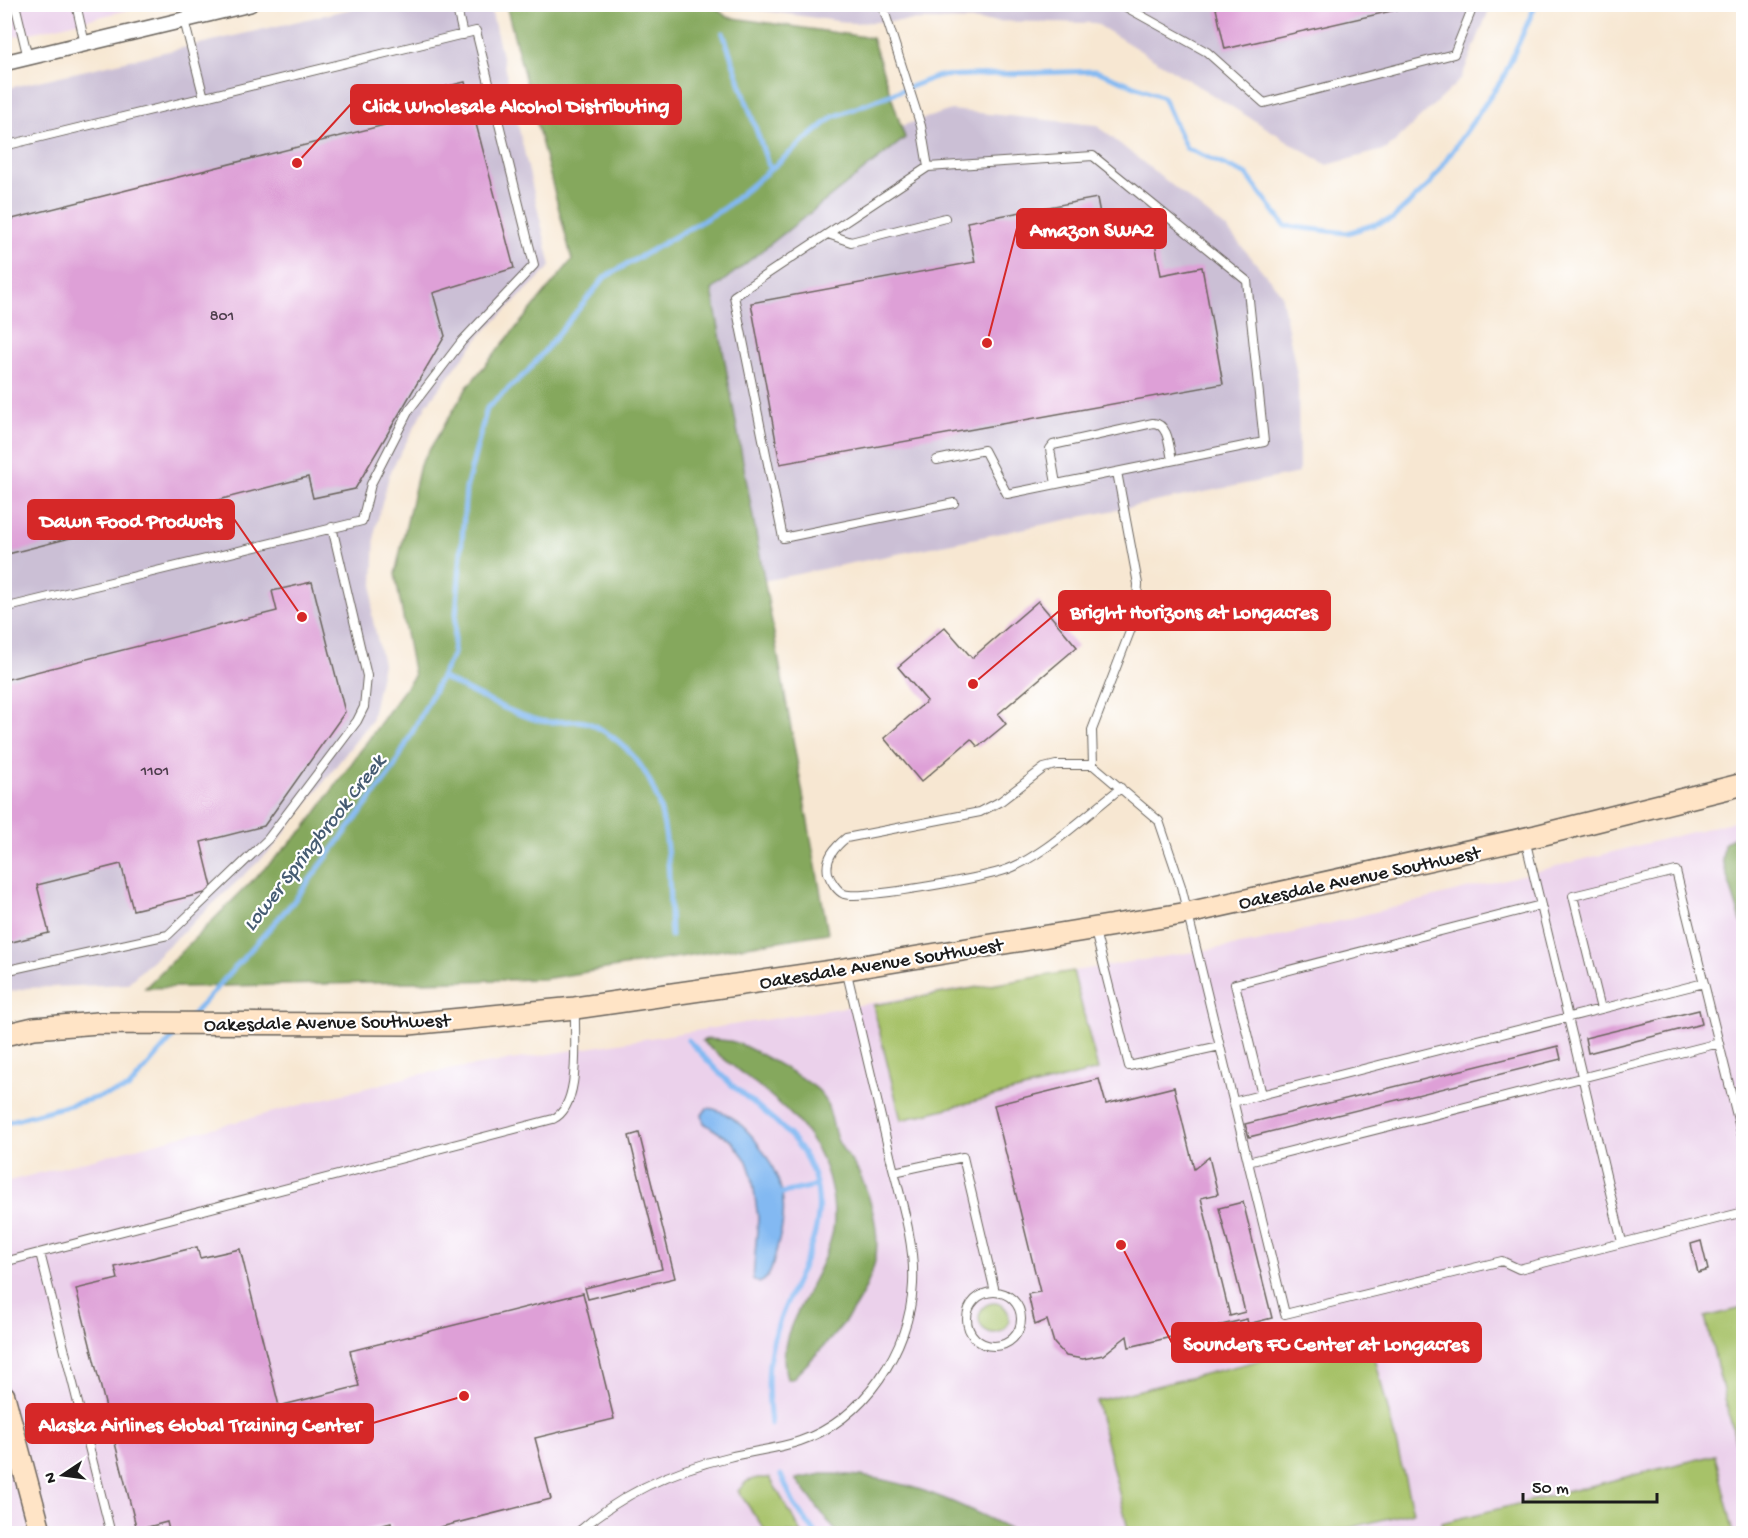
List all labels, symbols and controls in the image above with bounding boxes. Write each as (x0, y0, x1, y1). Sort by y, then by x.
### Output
callout: Click Wholesale Alcohol Distributing (351, 85, 681, 124)
text: Click Wholesale Alcohol Distributing (362, 96, 669, 121)
callout: Amazon SWA2 (1017, 209, 1166, 248)
text: Amazon SWA2 (1029, 220, 1155, 245)
house number: 801 (210, 308, 234, 327)
callout: Dawn Food Products (28, 500, 234, 539)
text: Dawn Food Products (38, 511, 223, 536)
callout: Bright Horizons at Longacres (1059, 591, 1330, 630)
text: Bright Horizons at Longacres (1069, 602, 1319, 627)
water label: Lower Springbrook Creek (239, 749, 394, 937)
house number: 1101 (140, 763, 169, 782)
street label: Oakesdale Avenue Southwest (1237, 842, 1484, 916)
street label: Oakesdale Avenue Southwest (758, 935, 1007, 996)
street label: Oakesdale Avenue Southwest (204, 1011, 452, 1038)
callout: Sounders FC Center at Longacres (1172, 1323, 1481, 1362)
text: Sounders FC Center at Longacres (1183, 1334, 1470, 1359)
callout: Alaska Airlines Global Training Center (26, 1404, 373, 1443)
text: Alaska Airlines Global Training Center (38, 1415, 364, 1440)
north arrow (33, 1445, 93, 1505)
scale bar (1523, 1466, 1656, 1504)
text: N (41, 1470, 62, 1485)
text: 50 m (1532, 1479, 1569, 1500)

